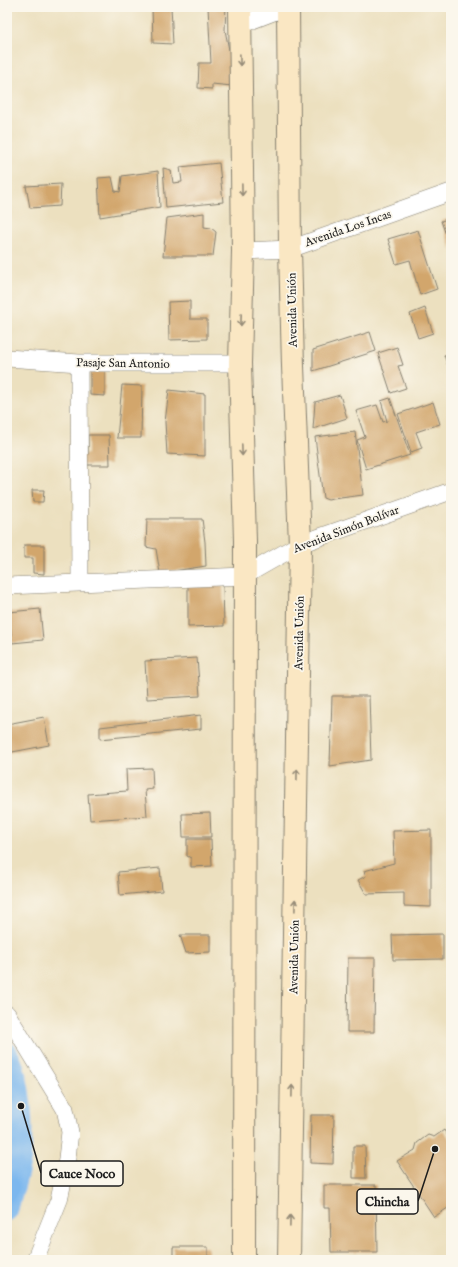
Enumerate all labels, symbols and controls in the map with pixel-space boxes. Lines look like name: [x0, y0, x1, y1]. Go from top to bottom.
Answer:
one-way arrow: [237, 53, 244, 66]
one-way arrow: [238, 183, 246, 196]
street label: Avenida Los Incas: [302, 207, 393, 251]
street label: Avenida Unión: [284, 272, 301, 348]
one-way arrow: [237, 313, 245, 326]
street label: Pasaje San Antonio: [76, 355, 171, 372]
one-way arrow: [238, 443, 246, 456]
street label: Avenida Simón Bolívar: [290, 502, 402, 557]
street label: Avenida Unión: [291, 595, 308, 671]
one-way arrow: [293, 769, 300, 782]
one-way arrow: [291, 899, 298, 912]
street label: Avenida Unión: [286, 919, 303, 995]
one-way arrow: [288, 1085, 296, 1098]
callout: Cauce Noco: [41, 1161, 123, 1186]
text: Cauce Noco: [49, 1166, 115, 1183]
callout: Chincha: [357, 1189, 418, 1214]
text: Chincha: [365, 1194, 410, 1211]
one-way arrow: [286, 1215, 294, 1228]

